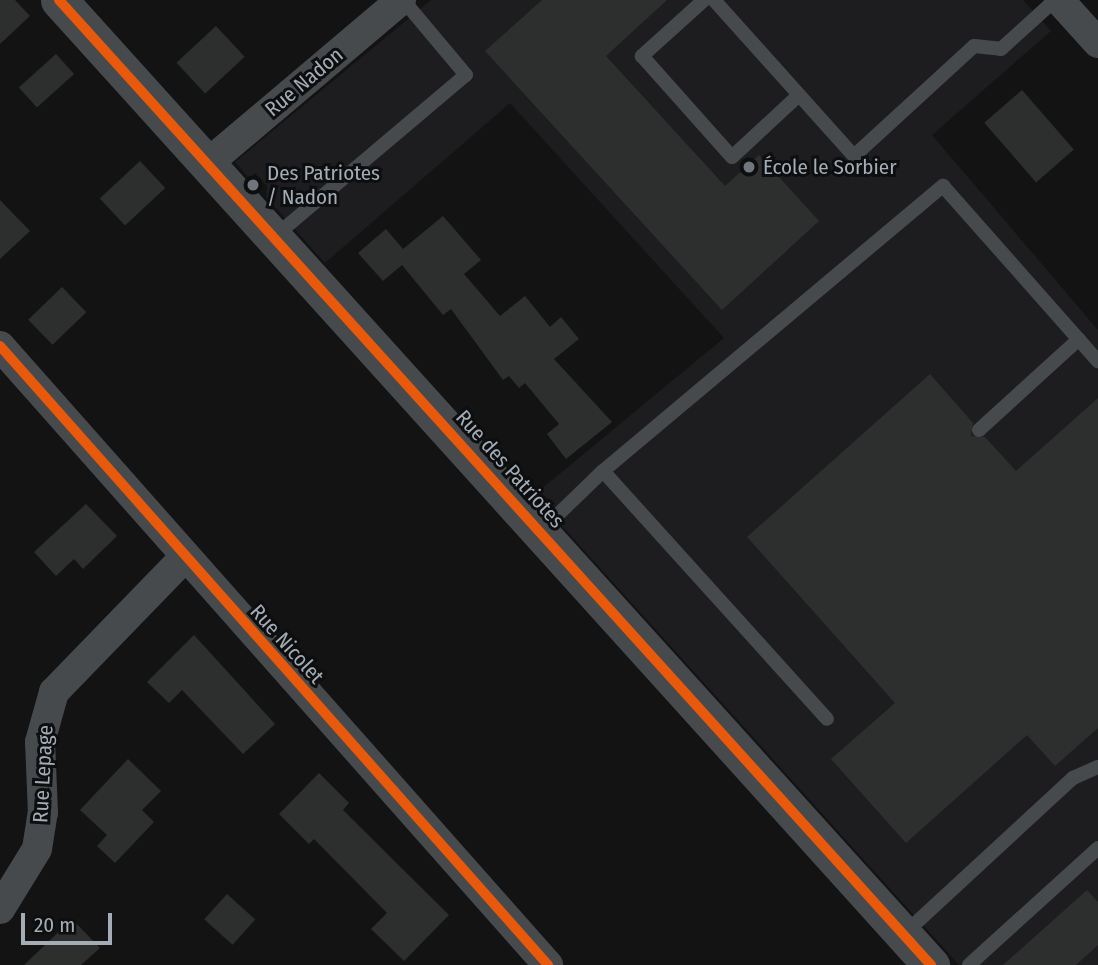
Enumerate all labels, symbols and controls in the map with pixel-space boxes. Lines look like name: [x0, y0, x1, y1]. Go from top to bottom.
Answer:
street label: Rue Nadon: [260, 42, 348, 122]
place label: École le Sorbier: [763, 154, 897, 180]
marker: École le Sorbier: [741, 159, 757, 175]
place label: Des Patriotes / Nadon: [267, 160, 380, 210]
marker: Des Patriotes / Nadon: [245, 177, 261, 193]
street label: Rue des Patriotes: [450, 405, 570, 533]
street label: Rue Nicolet: [245, 599, 329, 689]
street label: Rue Lepage: [28, 724, 58, 824]
scale bar: [24, 898, 116, 942]
text: 20 m: [34, 912, 75, 938]

